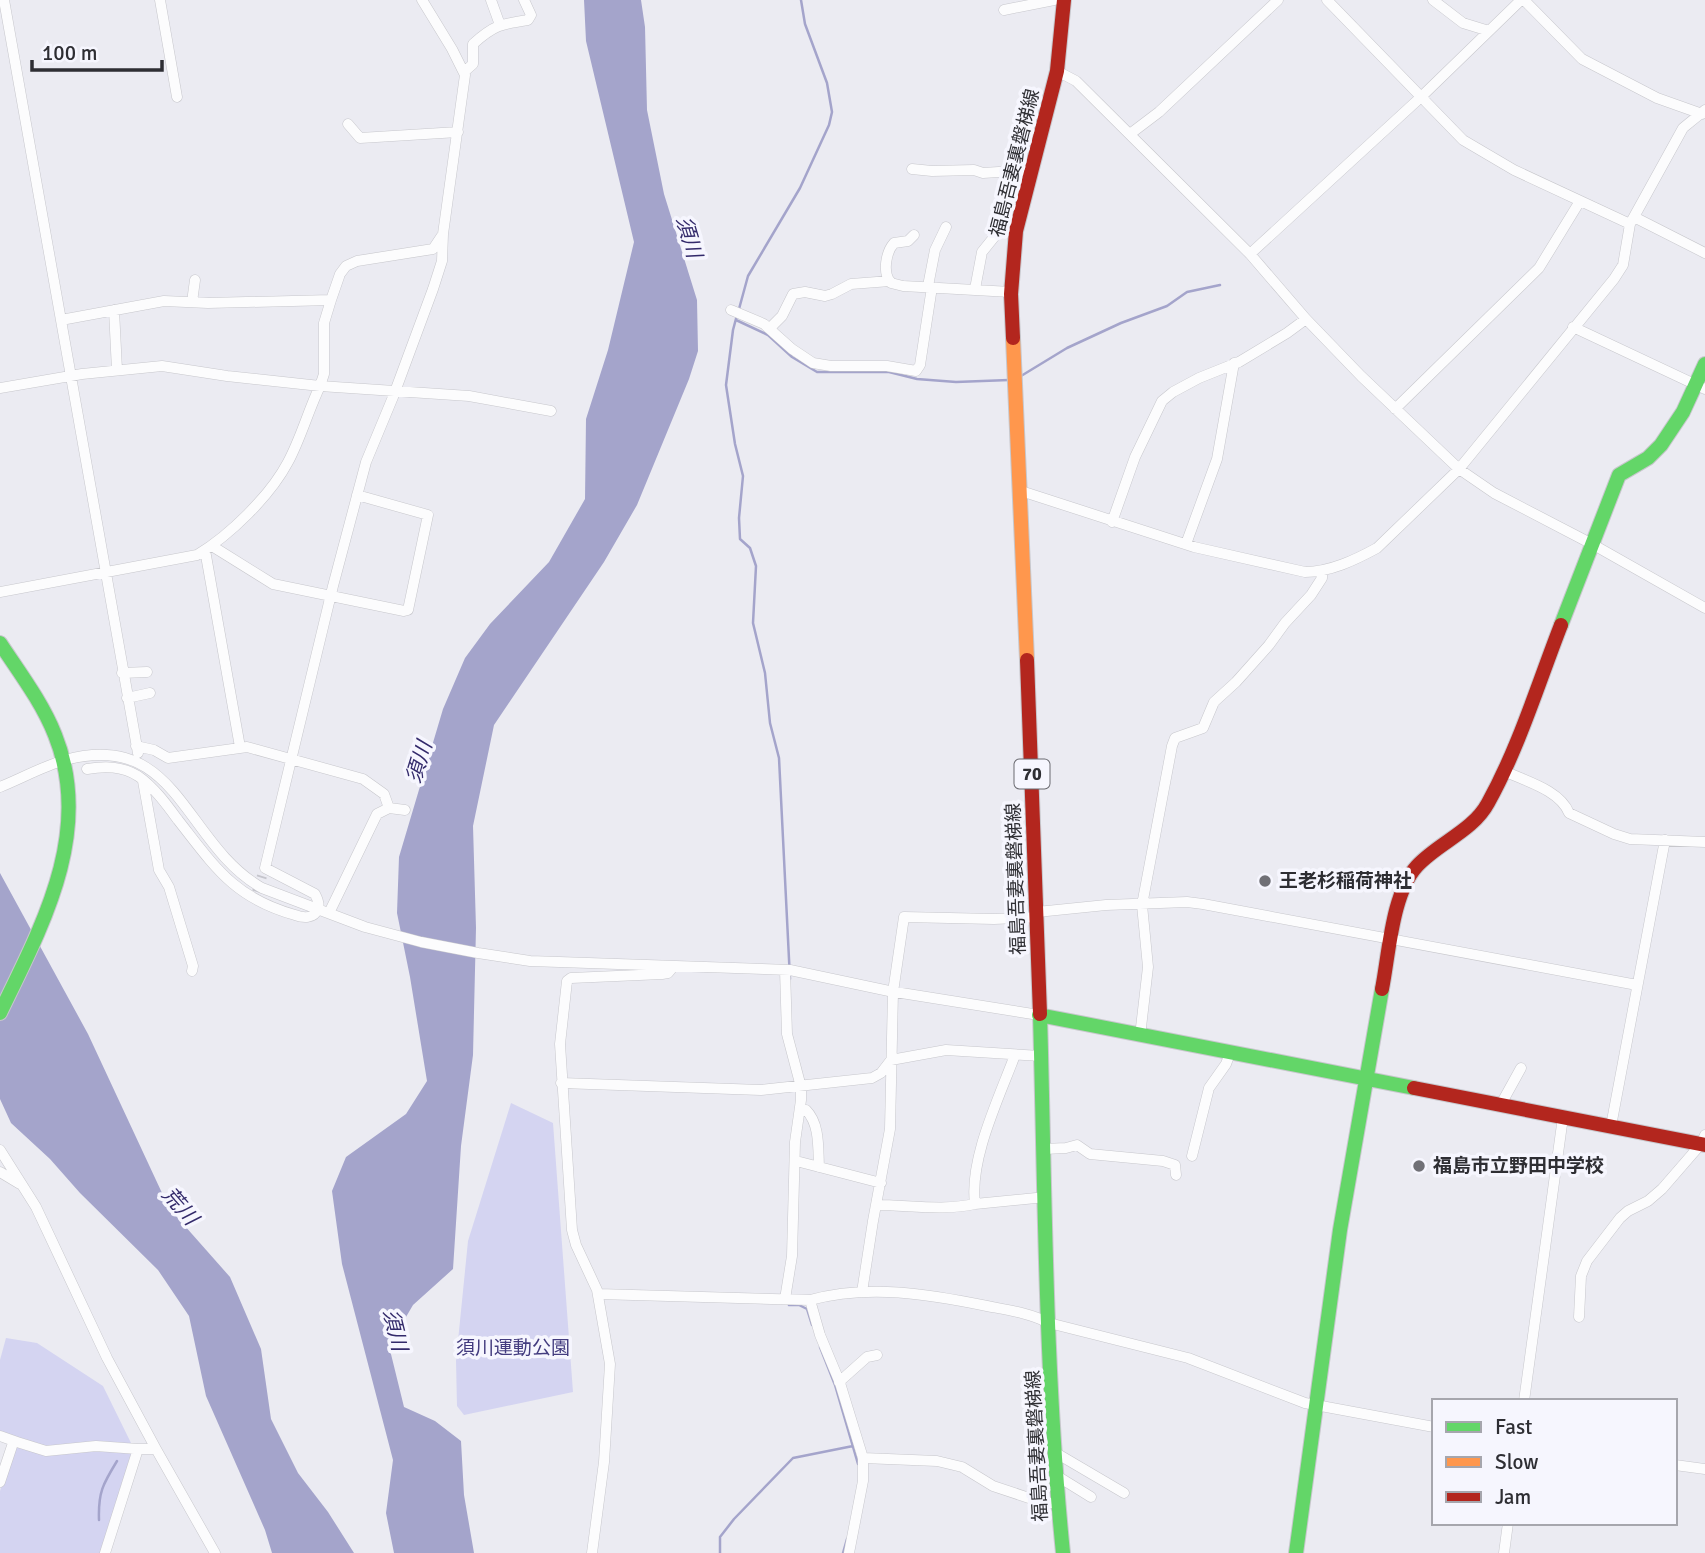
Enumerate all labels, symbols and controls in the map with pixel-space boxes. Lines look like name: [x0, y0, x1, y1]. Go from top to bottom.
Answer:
scale bar: [32, 28, 161, 72]
text: 100 m: [42, 40, 97, 66]
street label: 福島吾妻裏磐梯線: [985, 86, 1045, 240]
water label: 須川: [670, 213, 708, 263]
water label: 須川: [400, 736, 438, 786]
road number: 70: [1014, 760, 1050, 788]
street label: 福島吾妻裏磐梯線: [1001, 803, 1031, 955]
place label: 王老杉稲荷神社: [1279, 869, 1412, 893]
marker: 王老杉稲荷神社: [1257, 873, 1273, 889]
place label: 福島市立野田中学校: [1433, 1154, 1604, 1178]
marker: 福島市立野田中学校: [1411, 1158, 1427, 1174]
water label: 荒川: [156, 1182, 205, 1232]
water label: 須川: [377, 1306, 413, 1355]
park label: 須川運動公園: [456, 1336, 570, 1360]
street label: 福島吾妻裏磐梯線: [1021, 1369, 1053, 1523]
legend: [1432, 1399, 1677, 1525]
text: Fast: [1495, 1414, 1532, 1440]
text: Slow: [1495, 1449, 1539, 1475]
text: Jam: [1495, 1484, 1531, 1510]

